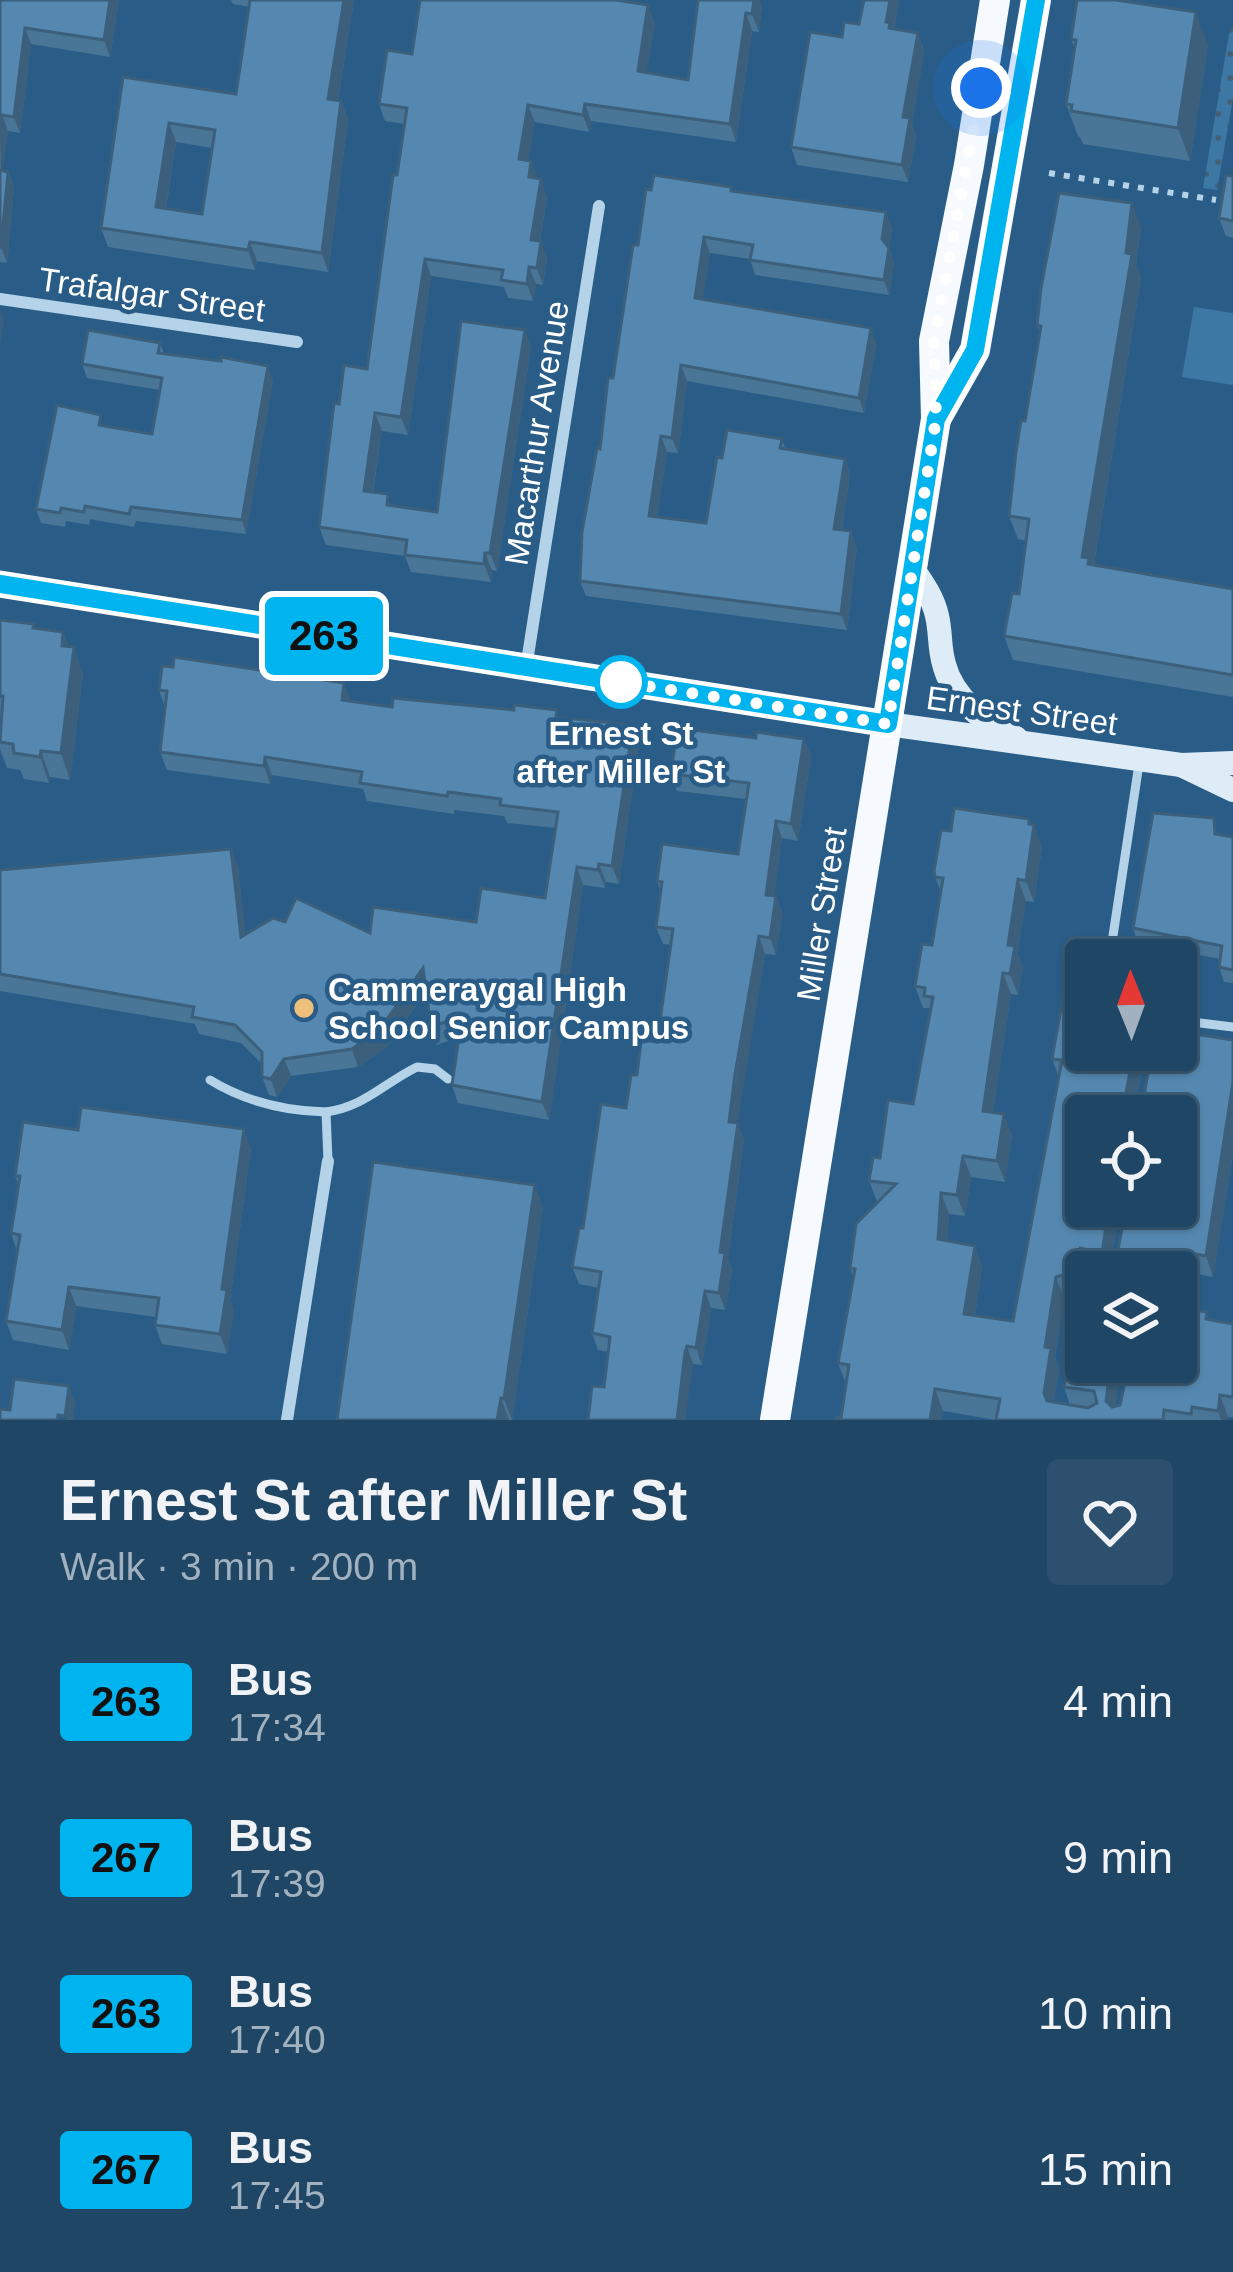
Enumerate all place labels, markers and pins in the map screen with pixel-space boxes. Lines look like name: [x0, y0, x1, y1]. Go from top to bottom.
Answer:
marker: Ernest St after Miller St: [596, 657, 646, 707]
place label: Ernest St after Miller St: [516, 715, 726, 790]
place label: Cammeraygal High School Senior Campus: [328, 971, 689, 1046]
marker: Cammeraygal High School Senior Campus: [291, 995, 317, 1021]

